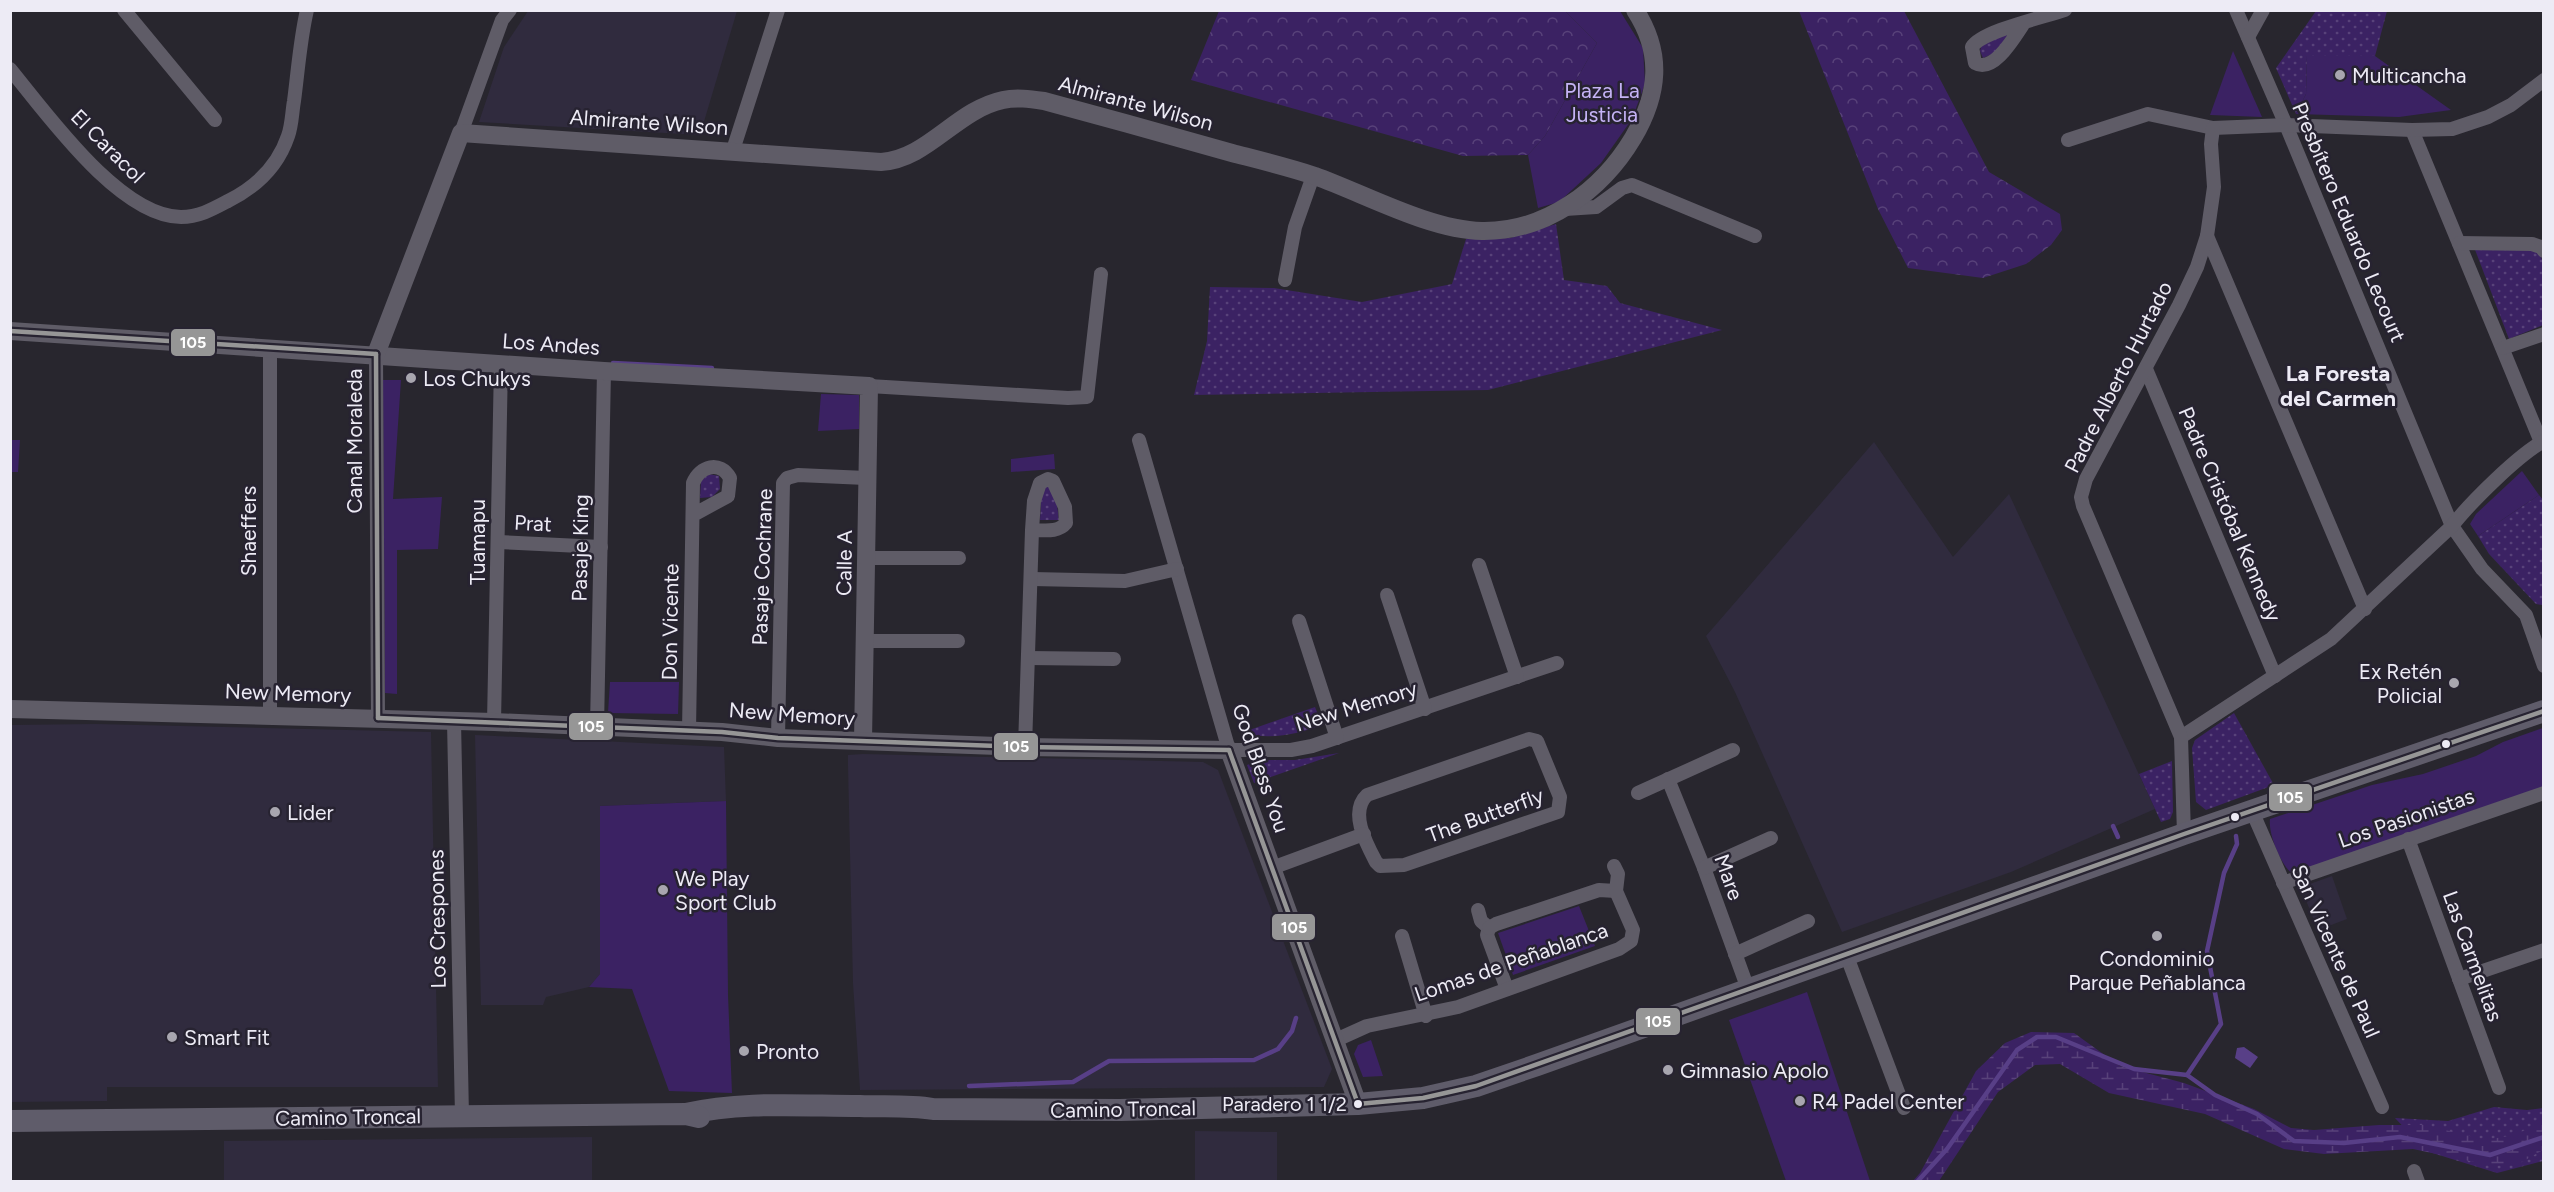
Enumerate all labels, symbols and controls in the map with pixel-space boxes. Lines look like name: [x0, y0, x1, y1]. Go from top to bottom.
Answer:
place label: Multicancha: [2352, 63, 2467, 88]
marker: Multicancha: [2333, 68, 2347, 82]
street label: Almirante Wilson: [1056, 70, 1216, 136]
park label: Plaza La Justicia: [1564, 78, 1640, 127]
street label: Presbítero Eduardo Lecourt: [2287, 98, 2411, 346]
street label: El Caracol: [66, 104, 150, 188]
street label: Almirante Wilson: [569, 104, 729, 140]
street label: Padre Alberto Hurtado: [2059, 277, 2177, 477]
line badge: 105: [170, 328, 216, 357]
street label: Los Andes: [501, 328, 601, 360]
text: 105: [180, 333, 206, 352]
district label: La Foresta del Carmen: [2280, 360, 2396, 412]
place label: Los Chukys: [423, 366, 531, 391]
street label: Canal Moraleda: [342, 369, 367, 513]
marker: Los Chukys: [404, 371, 418, 385]
street label: Padre Cristóbal Kennedy: [2173, 403, 2287, 625]
street label: Shaeffers: [236, 486, 261, 576]
street label: Pasaje Cochrane: [747, 488, 777, 646]
street label: Pasaje King: [567, 494, 593, 602]
street label: Tuamapu: [465, 499, 490, 585]
street label: Prat: [513, 510, 553, 536]
street label: Calle A: [831, 530, 857, 596]
street label: Don Vicente: [656, 563, 684, 681]
place label: Ex Retén Policial: [2359, 659, 2442, 708]
street label: New Memory: [1292, 676, 1420, 736]
marker: Ex Retén Policial: [2447, 676, 2461, 690]
street label: New Memory: [224, 678, 352, 708]
street label: New Memory: [728, 697, 856, 731]
street label: God Bless You: [1227, 700, 1295, 836]
line badge: 105: [568, 712, 614, 741]
text: 105: [578, 717, 604, 736]
line badge: 105: [993, 732, 1039, 761]
text: 105: [1003, 737, 1029, 756]
unlabelled marker: [2440, 738, 2452, 750]
street label: The Butterfly: [1423, 782, 1547, 848]
line badge: 105: [2268, 783, 2313, 812]
street label: Los Pasionistas: [2335, 783, 2477, 853]
text: 105: [2277, 788, 2303, 807]
place label: Lider: [287, 800, 334, 825]
marker: Lider: [268, 805, 282, 819]
unlabelled marker: [2229, 811, 2241, 823]
street label: Los Crespones: [423, 849, 451, 989]
street label: Mare: [1709, 851, 1749, 903]
street label: San Vicente de Paul: [2287, 861, 2385, 1041]
place label: We Play Sport Club: [675, 866, 777, 915]
marker: We Play Sport Club: [656, 883, 670, 897]
street label: Las Carmelitas: [2438, 887, 2508, 1025]
line badge: 105: [1271, 913, 1316, 941]
street label: Lomas de Peñablanca: [1411, 917, 1611, 1007]
text: 105: [1281, 918, 1307, 937]
marker: Condominio Parque Peñablanca: [2150, 929, 2164, 943]
place label: Condominio Parque Peñablanca: [2068, 946, 2246, 995]
line badge: 105: [1635, 1007, 1681, 1036]
text: 105: [1645, 1012, 1671, 1031]
place label: Smart Fit: [184, 1025, 270, 1050]
marker: Smart Fit: [165, 1030, 179, 1044]
place label: Pronto: [756, 1039, 819, 1064]
marker: Pronto: [737, 1044, 751, 1058]
place label: Gimnasio Apolo: [1680, 1058, 1829, 1083]
marker: Gimnasio Apolo: [1661, 1063, 1675, 1077]
place label: R4 Padel Center: [1812, 1089, 1964, 1114]
place label: Paradero 1 1/2: [1222, 1092, 1347, 1116]
marker: R4 Padel Center: [1793, 1094, 1807, 1108]
street label: Camino Troncal: [1050, 1095, 1196, 1123]
marker: Paradero 1 1/2: [1352, 1098, 1364, 1110]
street label: Camino Troncal: [275, 1103, 421, 1131]

